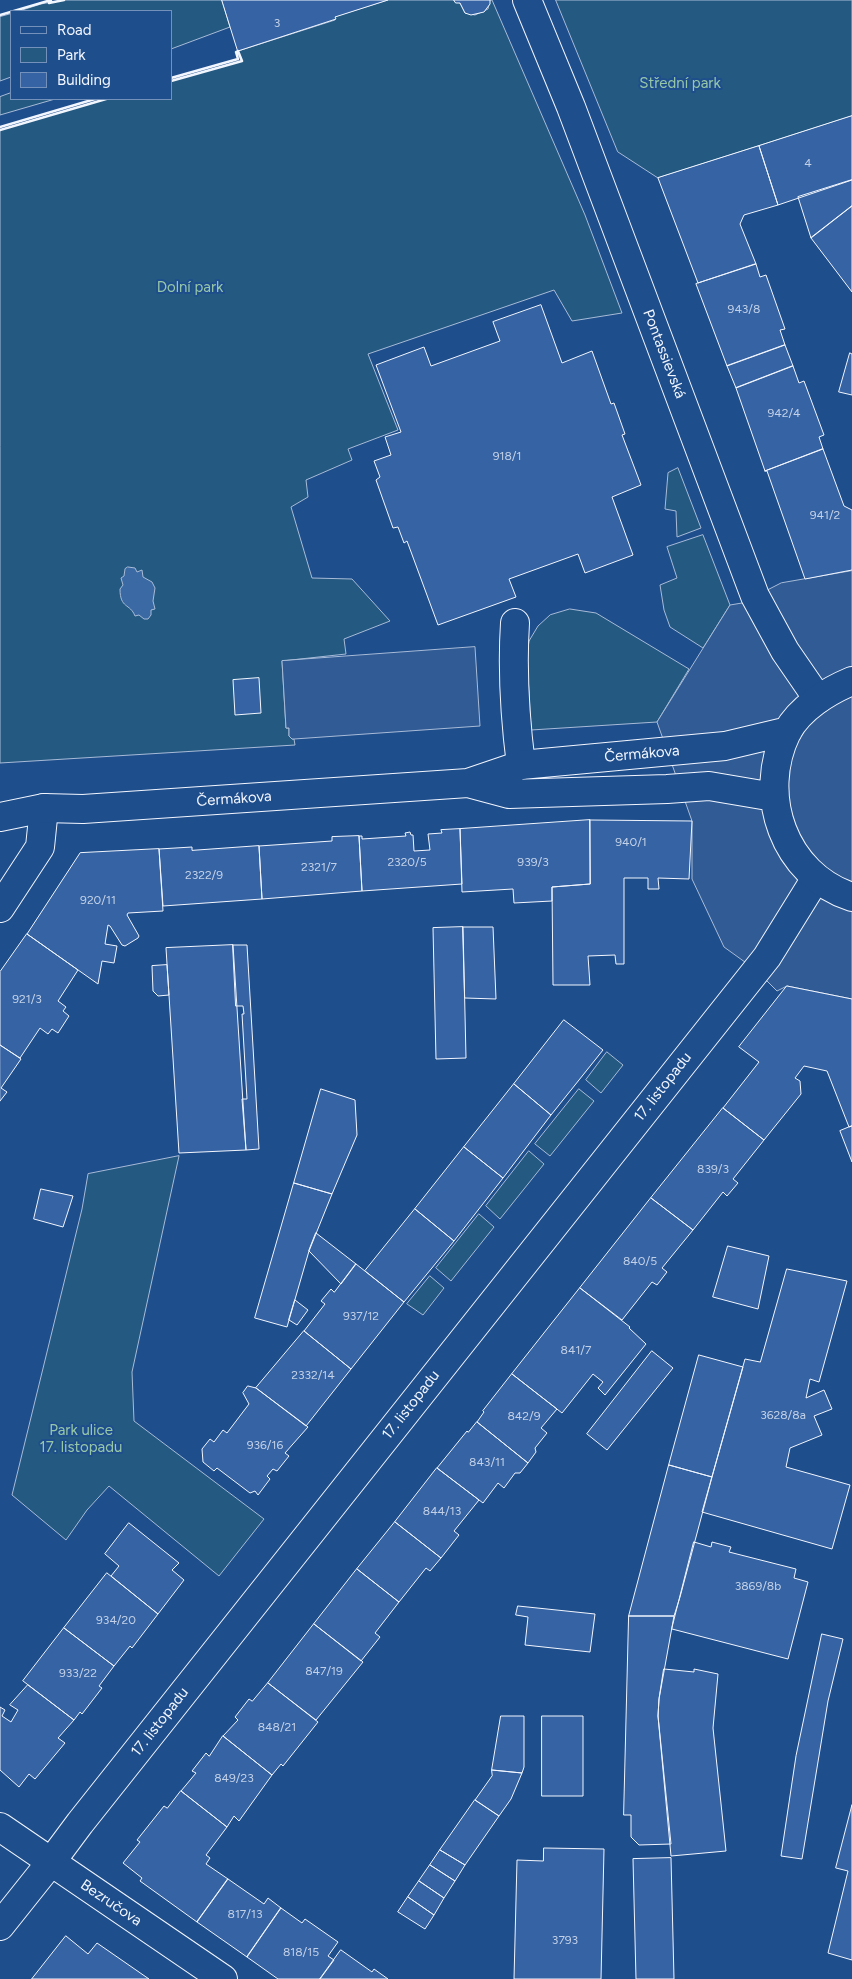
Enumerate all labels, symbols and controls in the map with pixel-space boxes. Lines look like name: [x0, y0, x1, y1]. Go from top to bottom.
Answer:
legend: [10, 10, 172, 100]
house number: 3: [274, 16, 280, 30]
text: Road: [57, 21, 92, 39]
text: Park: [57, 46, 86, 64]
text: Building: [57, 71, 111, 89]
park label: Střední park: [639, 75, 721, 93]
house number: 4: [804, 156, 812, 170]
park label: Dolní park: [157, 279, 223, 297]
house number: 943/8: [728, 302, 760, 316]
street label: Pontassievská: [639, 307, 689, 401]
house number: 942/4: [767, 406, 801, 420]
house number: 918/1: [493, 449, 521, 463]
house number: 941/2: [810, 508, 840, 522]
street label: Čermákova: [604, 742, 680, 766]
street label: Čermákova: [196, 787, 272, 811]
house number: 940/1: [615, 835, 647, 849]
house number: 2320/5: [387, 855, 427, 869]
house number: 939/3: [517, 855, 549, 869]
house number: 2321/7: [301, 860, 337, 874]
house number: 2322/9: [185, 868, 223, 882]
house number: 920/11: [80, 893, 116, 907]
house number: 921/3: [12, 992, 42, 1006]
street label: 17. listopadu: [630, 1049, 696, 1125]
house number: 839/3: [697, 1162, 729, 1176]
house number: 840/5: [623, 1254, 657, 1268]
house number: 937/12: [343, 1309, 379, 1323]
house number: 841/7: [561, 1343, 591, 1357]
street label: 17. listopadu: [378, 1367, 444, 1443]
house number: 2332/14: [291, 1368, 335, 1382]
house number: 3628/8a: [760, 1408, 806, 1422]
house number: 842/9: [508, 1409, 540, 1423]
park label: Park ulice 17. listopadu: [40, 1422, 122, 1457]
house number: 936/16: [247, 1438, 283, 1452]
house number: 843/11: [469, 1455, 505, 1469]
house number: 844/13: [423, 1504, 461, 1518]
house number: 3869/8b: [735, 1579, 781, 1593]
house number: 934/20: [96, 1613, 136, 1627]
house number: 847/19: [305, 1664, 343, 1678]
house number: 933/22: [59, 1666, 97, 1680]
street label: 17. listopadu: [127, 1684, 193, 1760]
house number: 848/21: [258, 1720, 296, 1734]
house number: 849/23: [214, 1771, 254, 1785]
street label: Bezručova: [77, 1876, 145, 1930]
house number: 817/13: [228, 1907, 262, 1921]
house number: 3793: [552, 1933, 578, 1947]
house number: 818/15: [283, 1945, 319, 1959]

